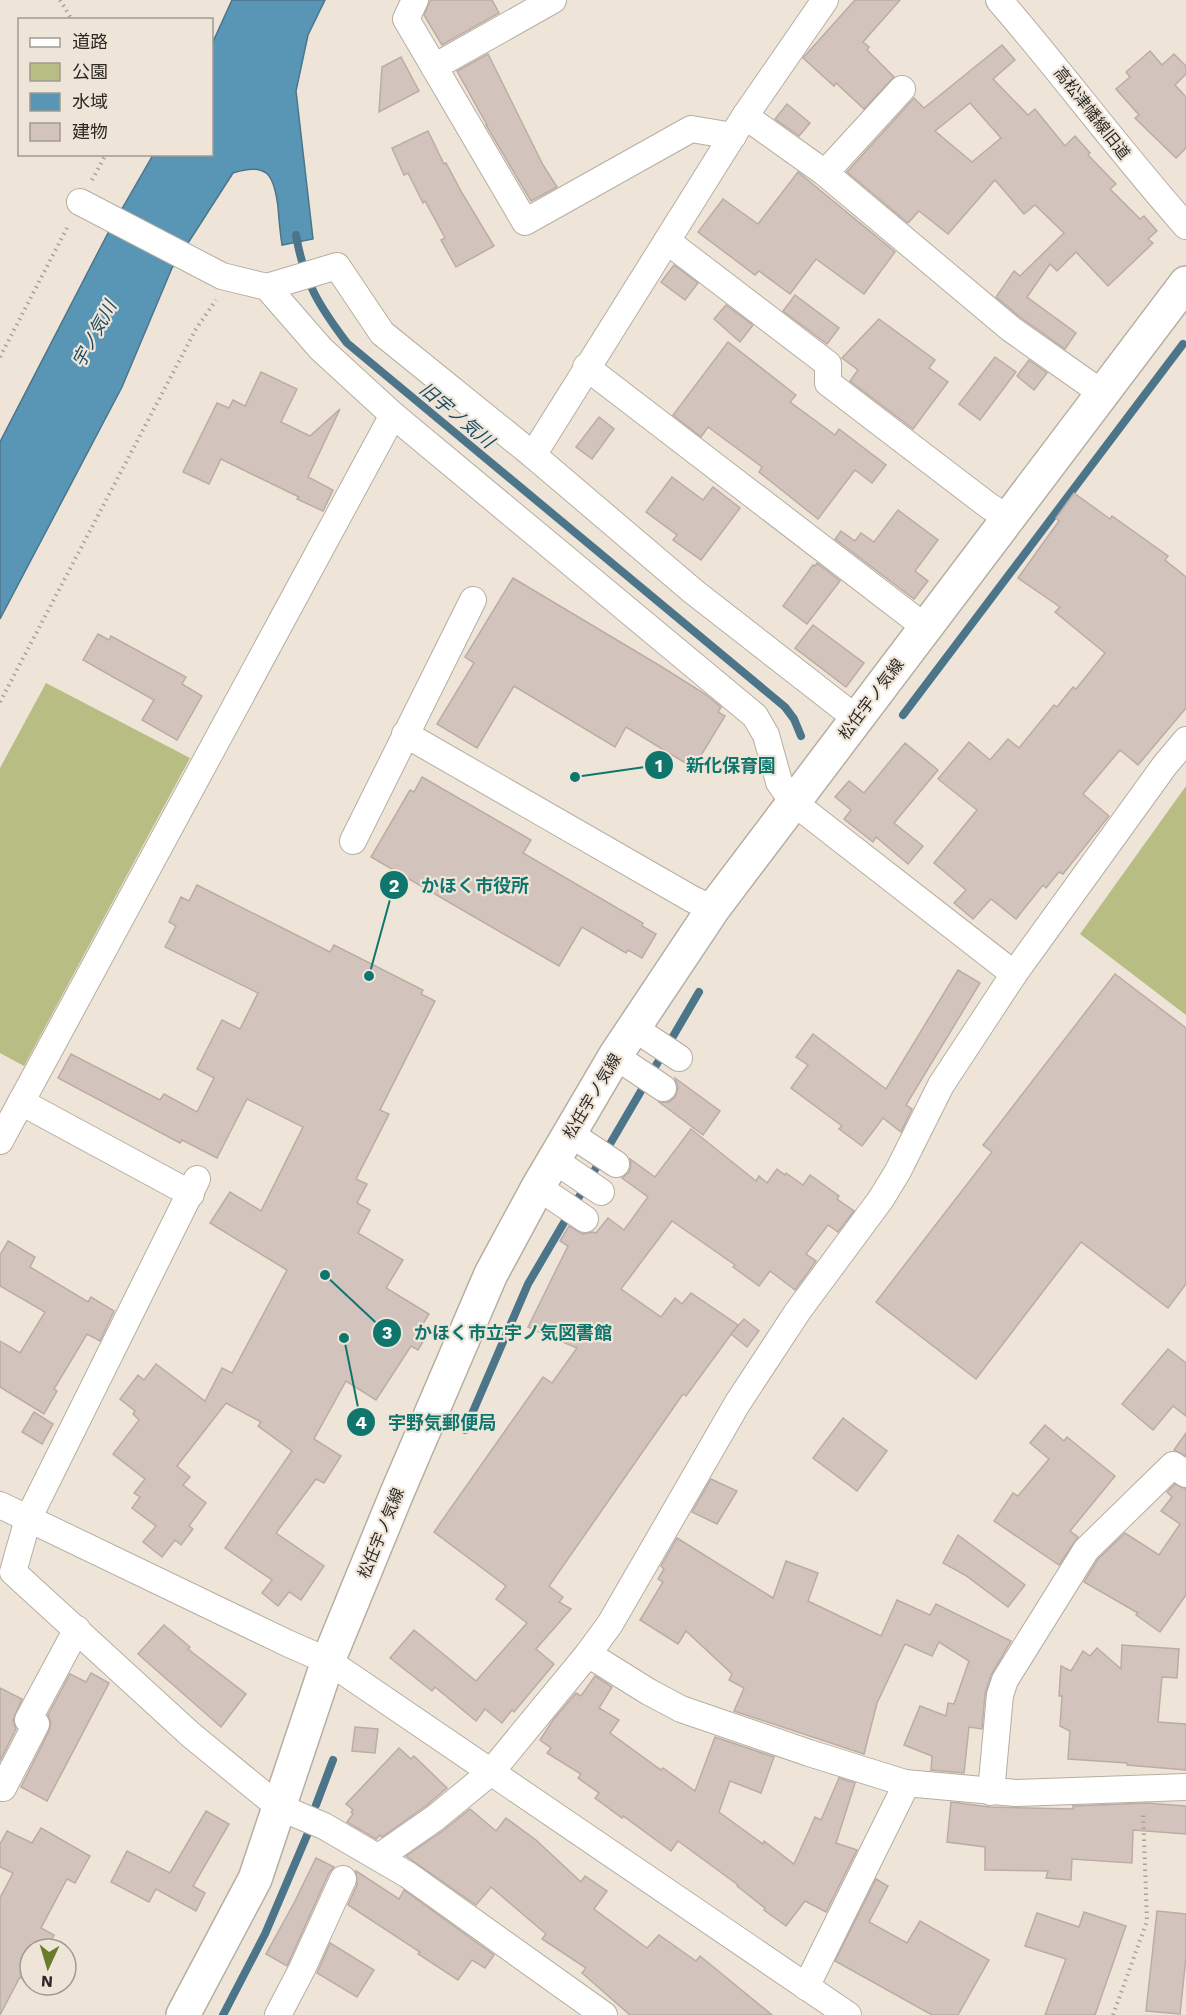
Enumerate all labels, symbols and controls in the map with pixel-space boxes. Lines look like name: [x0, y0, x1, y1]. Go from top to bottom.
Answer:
legend: [18, 18, 213, 156]
text: 道路: [72, 31, 108, 52]
text: 公園: [72, 61, 108, 82]
street label: 高松津幡線旧道: [1050, 63, 1134, 163]
text: 水域: [72, 91, 108, 112]
text: 建物: [72, 121, 108, 142]
water label: 宇ノ気川: [68, 296, 121, 371]
water label: 旧宇ノ気川: [416, 378, 500, 453]
street label: 松任宇ノ気線: [835, 655, 907, 743]
callout: 新化保育園: [644, 747, 788, 783]
text: 1: [655, 755, 663, 776]
text: 新化保育園: [686, 755, 776, 776]
callout: かほく市役所: [379, 867, 541, 903]
text: 2: [389, 875, 399, 896]
text: かほく市役所: [421, 875, 529, 896]
street label: 松任宇ノ気線: [559, 1050, 625, 1142]
callout: かほく市立宇ノ気図書館: [372, 1315, 624, 1351]
text: 3: [382, 1322, 392, 1343]
text: かほく市立宇ノ気図書館: [414, 1322, 612, 1343]
callout: 宇野気郵便局: [346, 1404, 508, 1440]
text: 4: [355, 1412, 367, 1433]
text: 宇野気郵便局: [388, 1412, 496, 1433]
street label: 松任宇ノ気線: [354, 1485, 408, 1581]
north arrow: [18, 1937, 78, 1997]
text: N: [40, 1972, 54, 1991]

